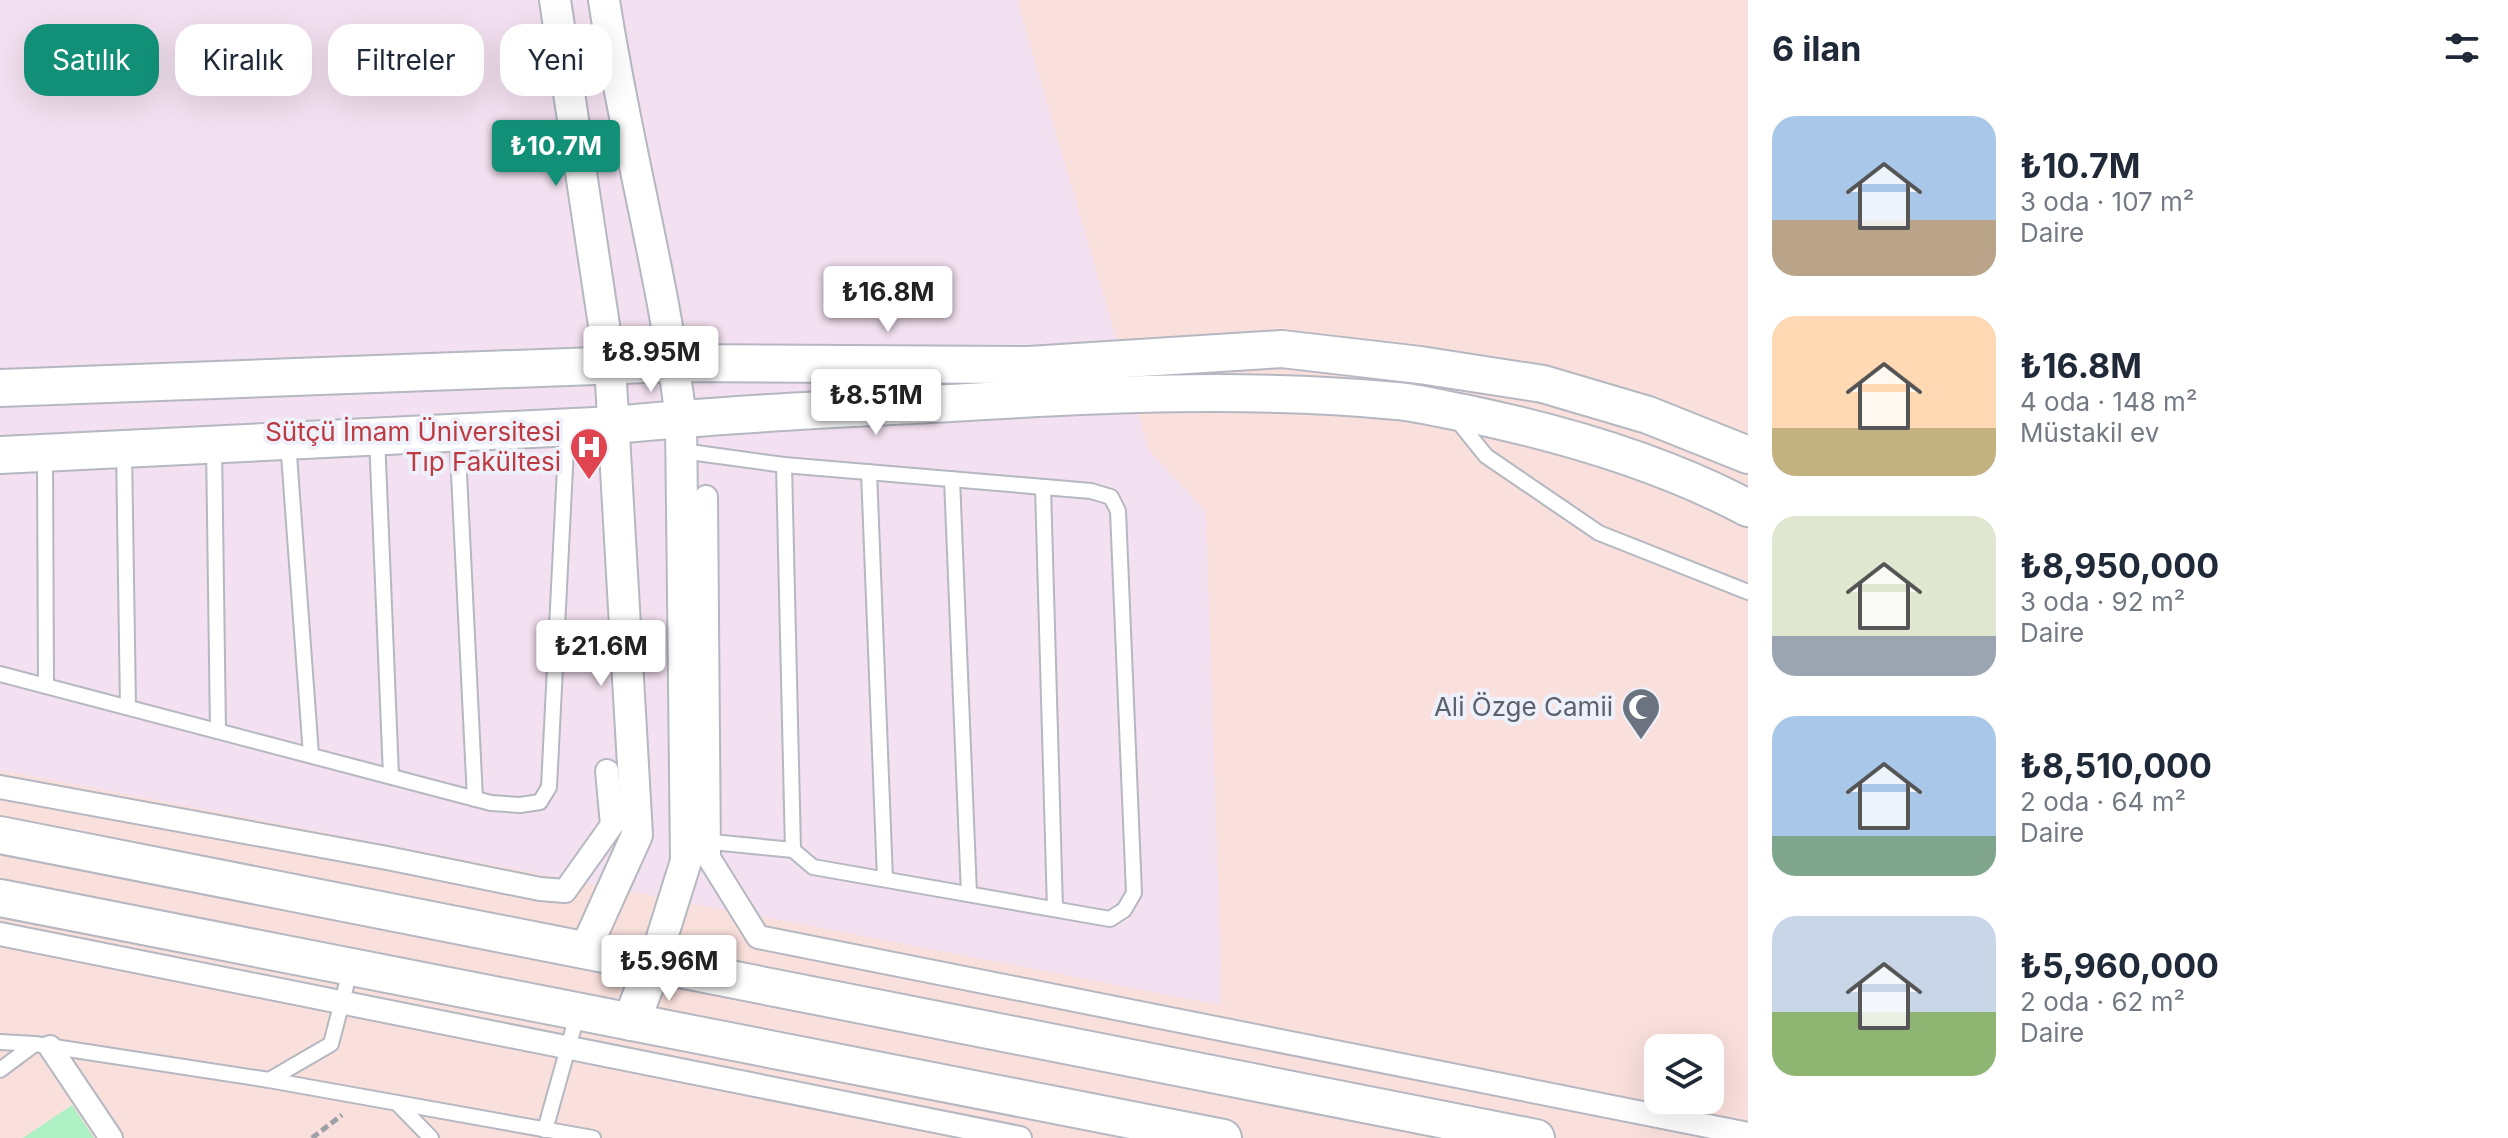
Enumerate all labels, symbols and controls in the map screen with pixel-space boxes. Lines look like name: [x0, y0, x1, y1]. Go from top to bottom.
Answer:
chip: Satılık: [24, 24, 159, 96]
chip: Kiralık: [175, 24, 312, 96]
chip: Filtreler: [328, 24, 484, 96]
chip: Yeni: [500, 24, 612, 96]
icon: filters: [2440, 26, 2484, 70]
text: 6 ilan: [1772, 28, 1861, 69]
pin: ₺10.7M: [491, 120, 621, 188]
text: ₺10.7M: [510, 130, 602, 161]
text: ₺10.7M: [2020, 145, 2140, 186]
icon: home: [1836, 148, 1932, 244]
text: 3 oda · 107 m²: [2020, 186, 2194, 217]
text: Daire: [2020, 217, 2084, 248]
pin: ₺16.8M: [823, 266, 953, 334]
text: ₺16.8M: [841, 276, 935, 307]
pin: ₺8.95M: [586, 326, 716, 394]
text: ₺8.95M: [601, 336, 701, 367]
text: ₺16.8M: [2020, 345, 2142, 386]
icon: home: [1836, 348, 1932, 444]
pin: ₺8.51M: [811, 369, 941, 437]
text: ₺8.51M: [829, 379, 923, 410]
text: 4 oda · 148 m²: [2020, 386, 2197, 417]
place label: Sütçü İmam Üniversitesi Tıp Fakültesi: [265, 416, 561, 477]
text: Müstakil ev: [2020, 417, 2159, 448]
hospital icon: Sütçü İmam Üniversitesi Tıp Fakültesi: [568, 426, 610, 481]
text: ₺8,950,000: [2020, 545, 2219, 586]
icon: home: [1836, 548, 1932, 644]
text: 3 oda · 92 m²: [2020, 586, 2185, 617]
text: Daire: [2020, 617, 2084, 648]
pin: ₺21.6M: [536, 620, 666, 688]
text: ₺21.6M: [554, 630, 648, 661]
mosque icon: Ali Özge Camii: [1620, 686, 1662, 741]
place label: Ali Özge Camii: [1434, 691, 1613, 722]
text: ₺8,510,000: [2020, 745, 2212, 786]
icon: home: [1836, 748, 1932, 844]
text: 2 oda · 64 m²: [2020, 786, 2186, 817]
text: Daire: [2020, 817, 2084, 848]
pin: ₺5.96M: [604, 935, 734, 1003]
text: ₺5.96M: [619, 945, 719, 976]
text: ₺5,960,000: [2020, 945, 2219, 986]
icon: home: [1836, 948, 1932, 1044]
text: 2 oda · 62 m²: [2020, 986, 2185, 1017]
text: Daire: [2020, 1017, 2084, 1048]
map controls: [1644, 1034, 1724, 1114]
button: layers: [1644, 1034, 1724, 1114]

